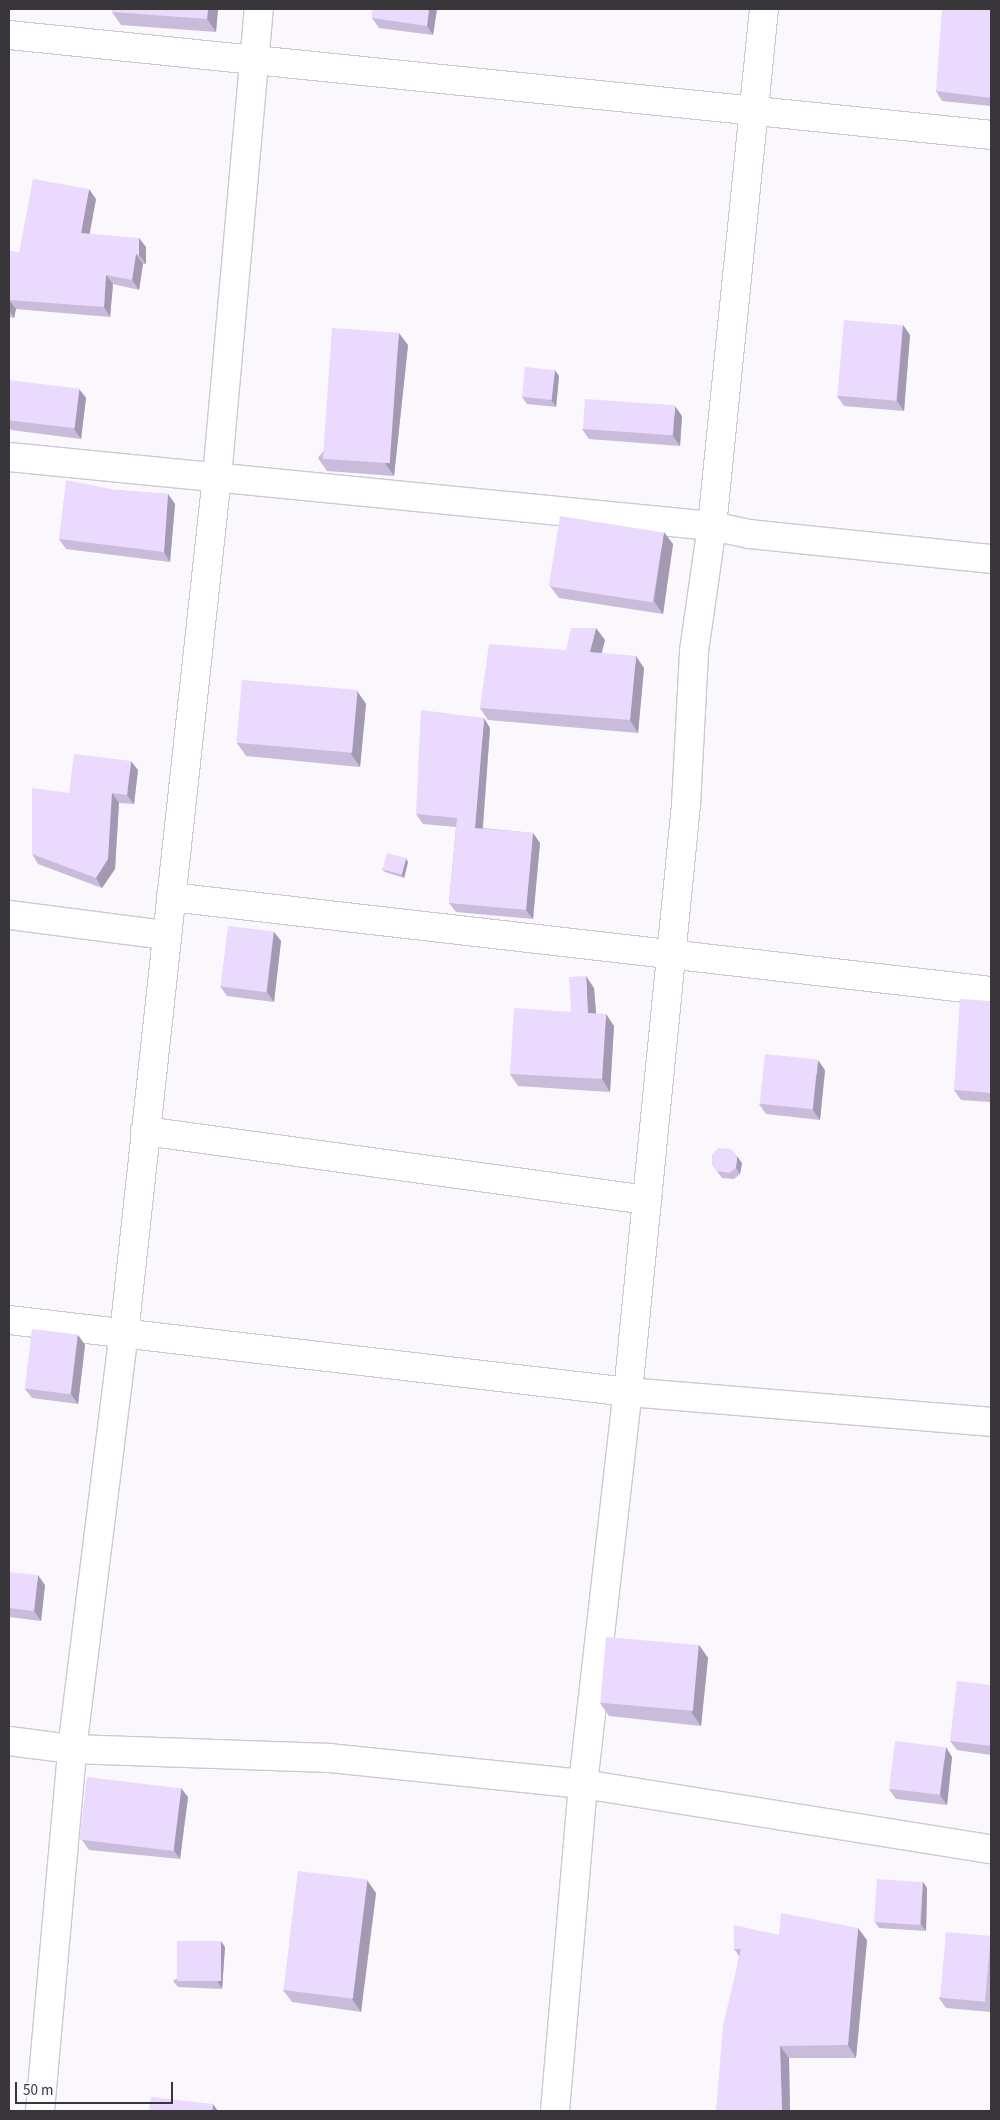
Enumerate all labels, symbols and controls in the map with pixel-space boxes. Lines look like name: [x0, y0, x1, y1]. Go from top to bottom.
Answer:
scale bar: [18, 2072, 175, 2104]
text: 50 m: [23, 2080, 53, 2101]

